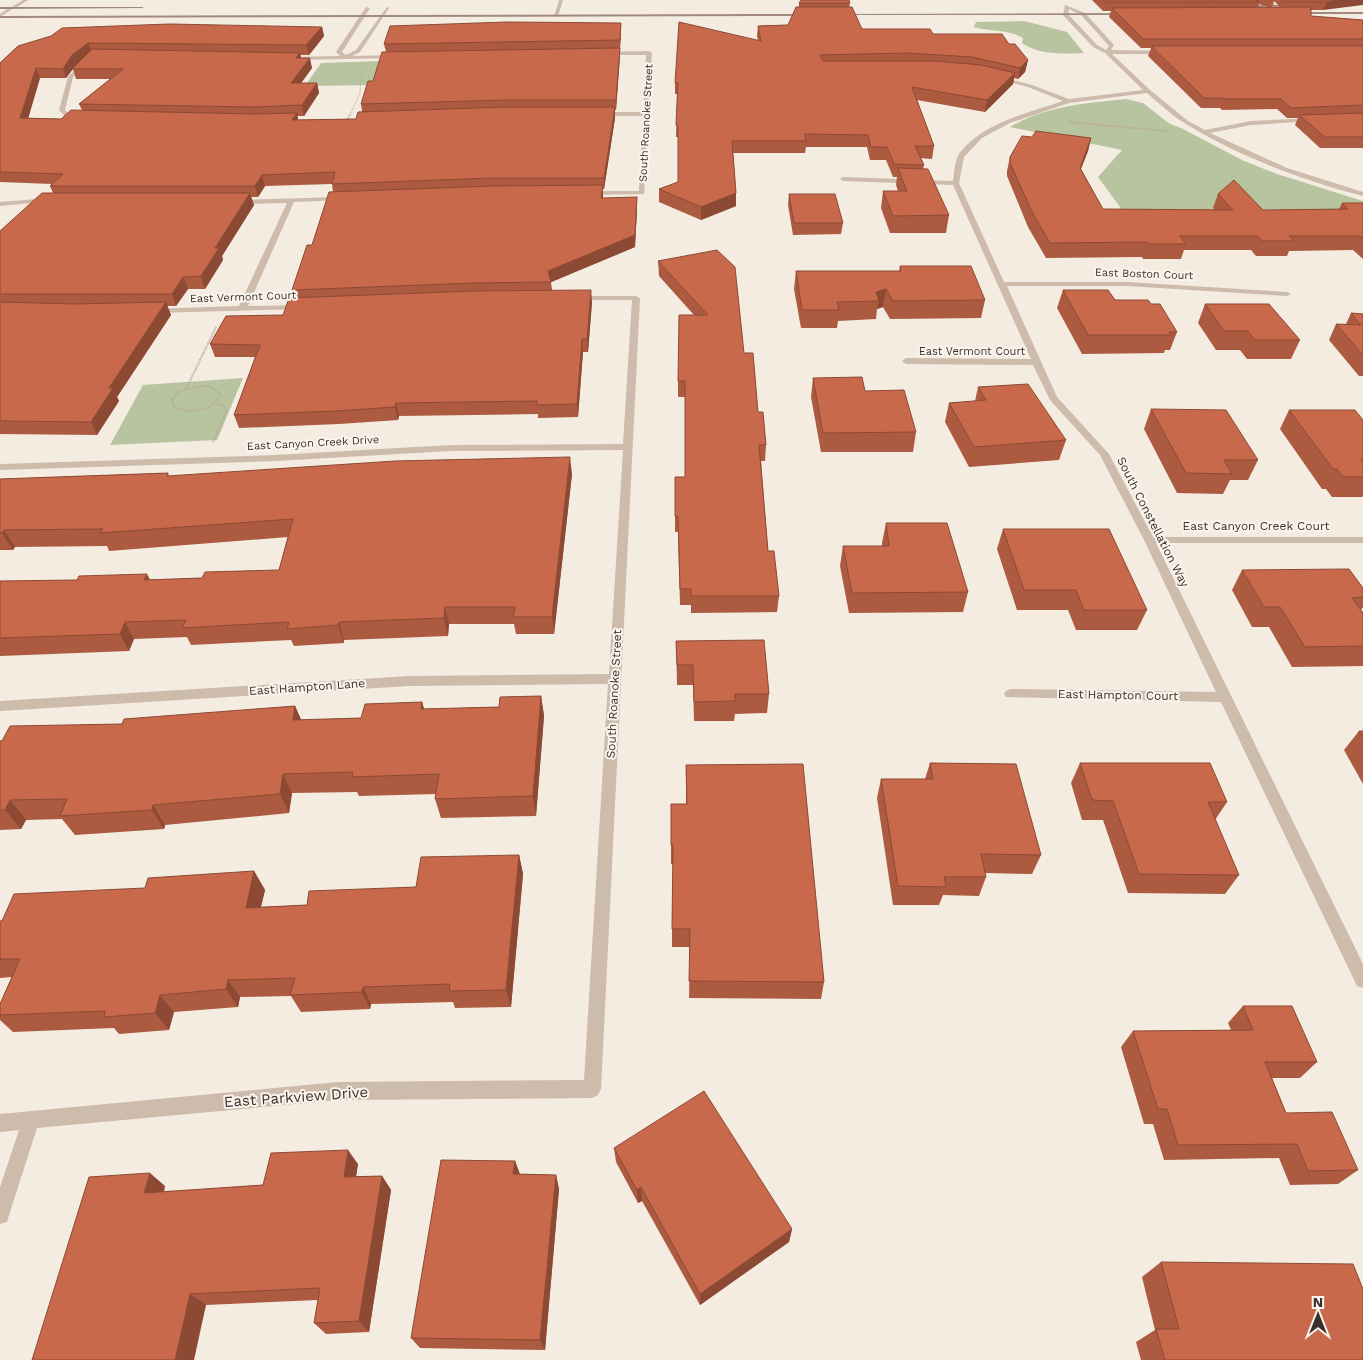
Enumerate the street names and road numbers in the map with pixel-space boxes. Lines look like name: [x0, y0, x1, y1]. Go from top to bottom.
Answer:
street label: South Roanoke Street: [636, 63, 656, 182]
street label: East Boston Court: [1095, 266, 1194, 282]
street label: East Vermont Court: [190, 289, 297, 305]
street label: East Vermont Court: [919, 345, 1026, 358]
street label: East Canyon Creek Drive: [247, 433, 379, 453]
street label: South Constellation Way: [1114, 455, 1192, 590]
street label: East Canyon Creek Court: [1183, 519, 1329, 533]
street label: South Roanoke Street: [604, 629, 624, 759]
street label: East Hampton Lane: [248, 676, 366, 698]
street label: East Hampton Court: [1058, 687, 1178, 703]
street label: East Parkview Drive: [223, 1083, 369, 1111]

